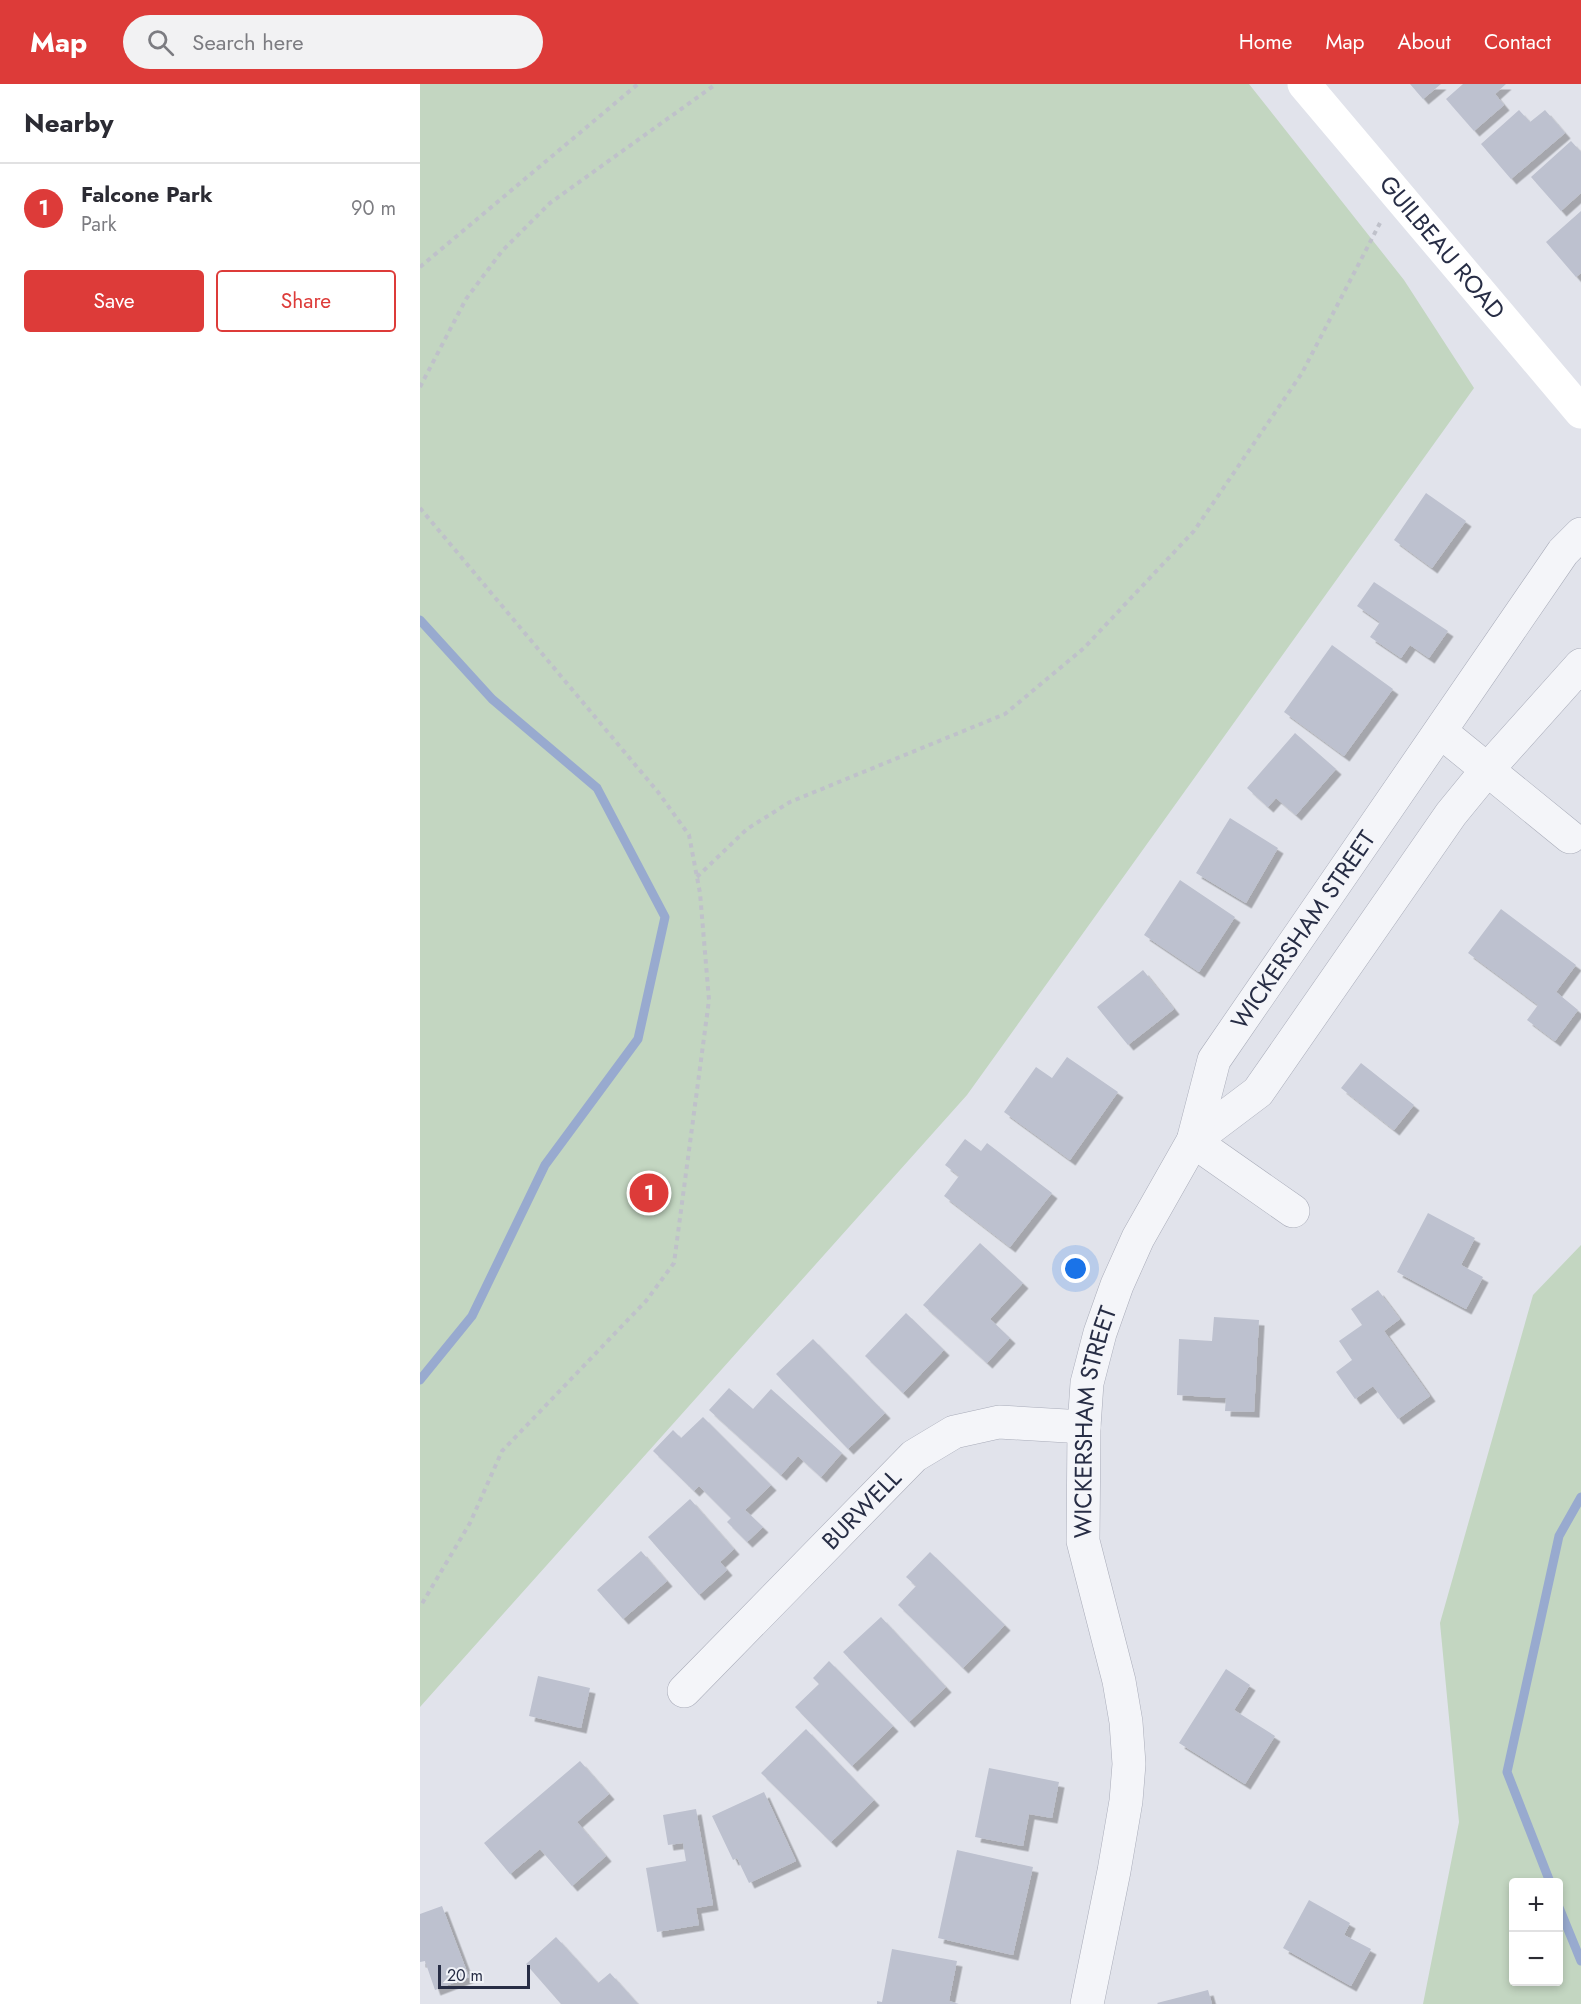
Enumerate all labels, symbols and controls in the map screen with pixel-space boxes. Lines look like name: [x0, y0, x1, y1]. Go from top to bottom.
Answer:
search box: [123, 15, 543, 69]
text: Map: [30, 22, 87, 63]
icon: search: [144, 26, 177, 59]
text: Search here: [192, 26, 304, 58]
text: Home: [1239, 27, 1292, 57]
text: Map: [1325, 27, 1365, 57]
text: About: [1398, 27, 1451, 57]
text: Contact: [1484, 27, 1551, 57]
text: Nearby: [24, 104, 113, 142]
street label: GUILBEAU ROAD: [1371, 168, 1514, 327]
text: Falcone Park: [81, 178, 213, 210]
text: 1: [38, 194, 49, 223]
text: 90 m: [351, 194, 396, 223]
text: Park: [81, 210, 117, 239]
button: Save: [24, 270, 204, 332]
button: Share: [216, 270, 396, 332]
street label: WICKERSHAM STREET: [1222, 823, 1384, 1036]
pin: 1: [630, 1170, 668, 1216]
your location: [1061, 1254, 1090, 1283]
street label: WICKERSHAM STREET: [1065, 1301, 1125, 1539]
street label: BURWELL: [814, 1461, 909, 1557]
map controls: [1509, 1878, 1563, 1986]
button: +: [1509, 1878, 1563, 1932]
button: −: [1509, 1932, 1563, 1986]
scale bar: [438, 1962, 530, 1990]
text: 20 m: [447, 1964, 483, 1987]

